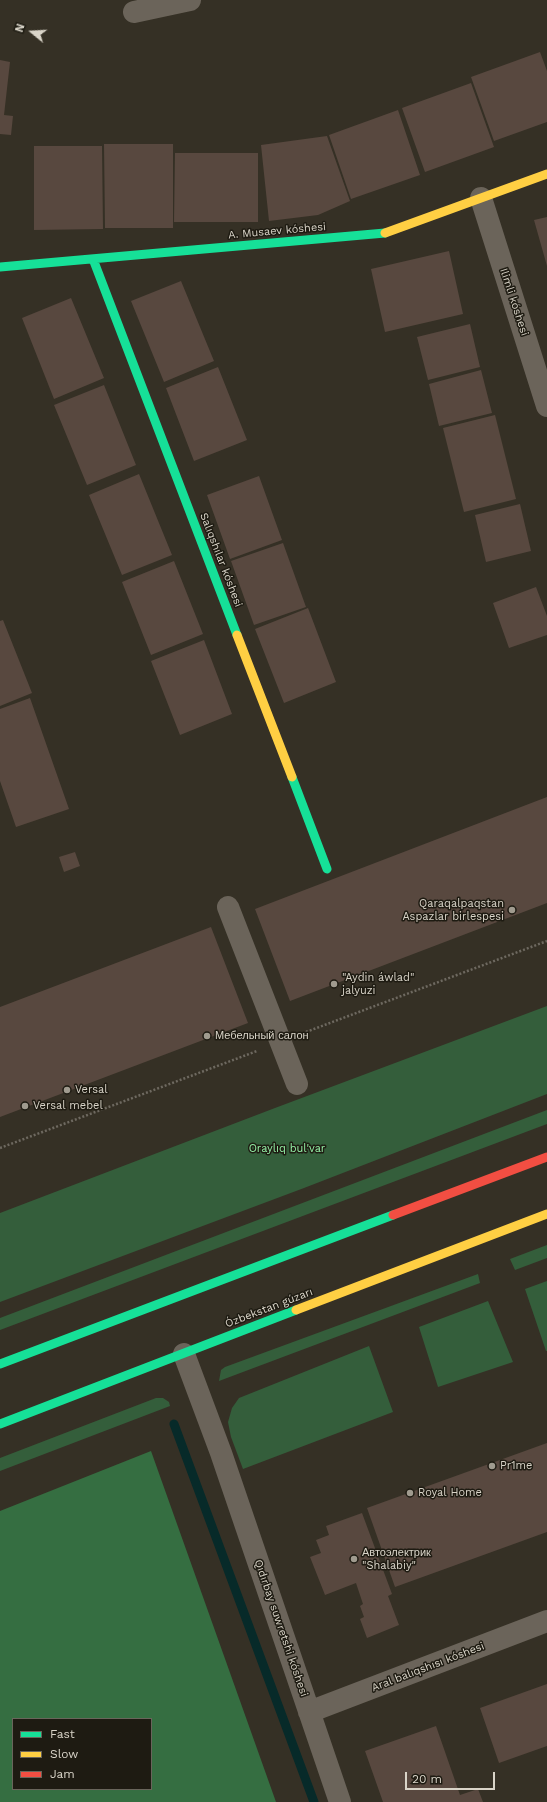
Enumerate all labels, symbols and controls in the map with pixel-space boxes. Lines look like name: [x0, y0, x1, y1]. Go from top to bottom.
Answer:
north arrow: [12, 12, 52, 52]
text: N: [13, 22, 28, 34]
street label: A. Musaev kóshesi: [228, 220, 326, 242]
street label: Ilimli kóshesi: [497, 267, 531, 337]
street label: Salıqshılar kóshesi: [197, 511, 245, 609]
place label: Qaraqalpaqstan Aspazlar birlespesi: [402, 897, 504, 923]
marker: Qaraqalpaqstan Aspazlar birlespesi: [507, 905, 517, 915]
place label: "Aydin áwlad" jalyuzi: [342, 971, 414, 997]
marker: "Aydin áwlad" jalyuzi: [329, 979, 339, 989]
place label: Мебельный салон: [215, 1029, 309, 1043]
marker: Мебельный салон: [202, 1031, 212, 1041]
place label: Versal: [75, 1083, 108, 1097]
marker: Versal: [62, 1085, 72, 1095]
place label: Versal mebel: [33, 1099, 103, 1113]
marker: Versal mebel: [20, 1101, 30, 1111]
park label: Oraylıq bul'var: [249, 1142, 325, 1156]
street label: Ózbekstan gúzarı: [223, 1285, 315, 1331]
place label: Pr1me: [500, 1459, 532, 1473]
marker: Pr1me: [487, 1461, 497, 1471]
place label: Royal Home: [418, 1486, 482, 1500]
marker: Royal Home: [405, 1488, 415, 1498]
place label: Автоэлектрик "Shalabiy": [362, 1546, 431, 1572]
marker: Автоэлектрик "Shalabiy": [349, 1554, 359, 1564]
street label: Qıdırbay suwretshi kóshesi: [251, 1558, 311, 1698]
street label: Aral balıqshısı kóshesi: [370, 1639, 486, 1695]
legend: [12, 1718, 152, 1790]
text: Fast: [50, 1727, 75, 1741]
text: Slow: [50, 1747, 78, 1761]
scale bar: [407, 1764, 497, 1790]
text: Jam: [50, 1767, 75, 1781]
text: 20 m: [412, 1772, 442, 1786]

